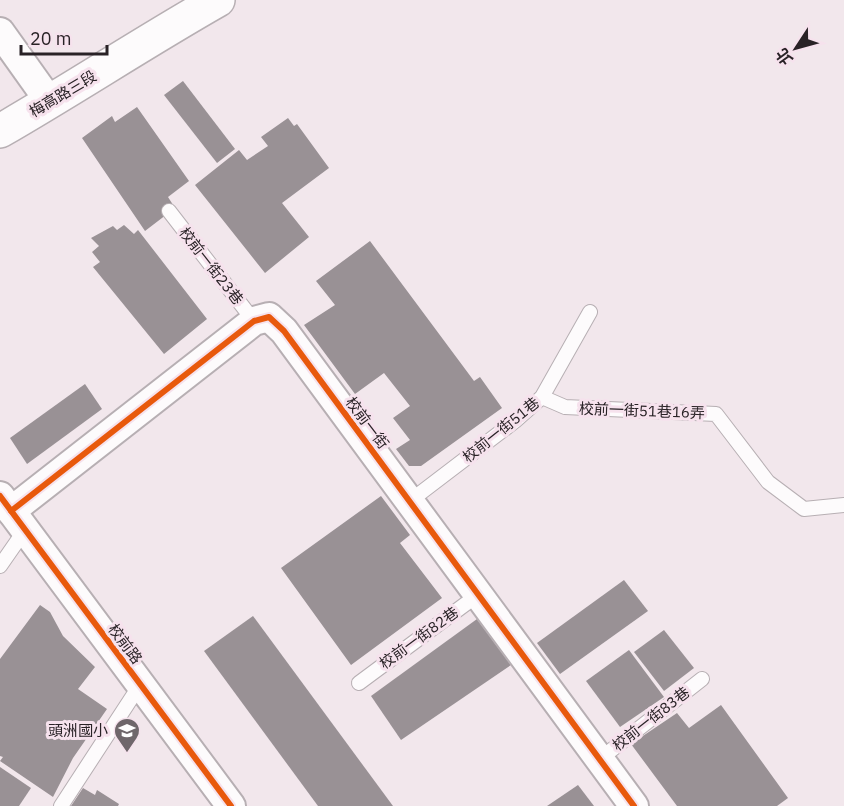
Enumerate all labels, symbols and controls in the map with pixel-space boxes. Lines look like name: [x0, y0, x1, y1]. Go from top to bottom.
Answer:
scale bar: [21, 18, 106, 56]
north arrow: [766, 18, 826, 78]
text: 20 m: [30, 27, 72, 50]
text: 北: [771, 44, 797, 69]
street label: 梅高路三段: [26, 66, 100, 121]
street label: 校前一街23巷: [175, 223, 248, 308]
street label: 校前一街: [342, 393, 393, 452]
street label: 校前一街51巷: [459, 393, 543, 466]
street label: 校前一街51巷16弄: [579, 399, 705, 422]
street label: 校前一街82巷: [375, 603, 462, 673]
street label: 校前路: [104, 620, 147, 667]
street label: 校前一街83巷: [608, 682, 693, 755]
school or university icon: 頭洲國小: [112, 716, 142, 754]
place label: 頭洲國小: [48, 721, 108, 740]

